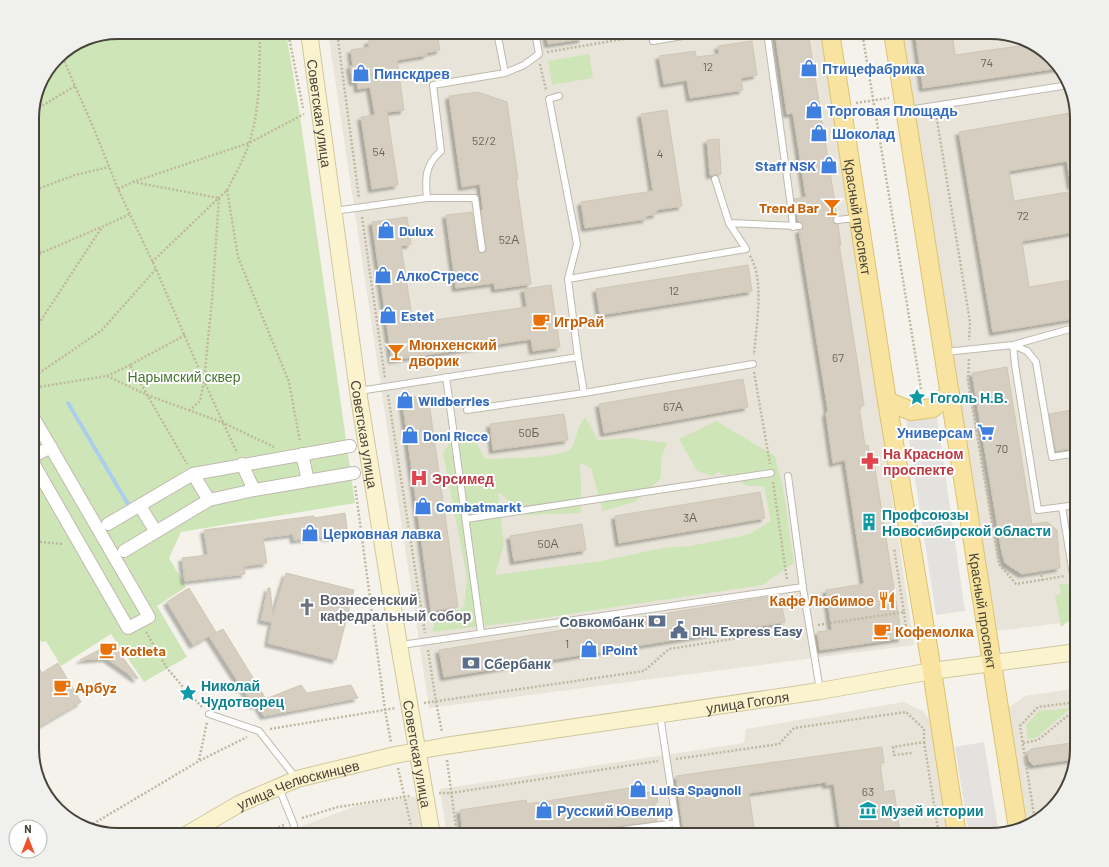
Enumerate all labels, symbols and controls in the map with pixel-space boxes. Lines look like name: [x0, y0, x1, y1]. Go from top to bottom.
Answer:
house number: 74: [981, 55, 993, 69]
street label: Советская улица: [304, 58, 336, 169]
shop icon: Птицефабрика: [799, 58, 819, 78]
house number: 12: [703, 59, 713, 73]
place label: Птицефабрика: [822, 60, 925, 77]
shop icon: Пинскдрев: [351, 63, 371, 83]
place label: Пинскдрев: [374, 65, 450, 82]
shop icon: Торговая Площадь: [804, 100, 824, 120]
place label: Торговая Площадь: [827, 102, 958, 119]
shop icon: Шоколад: [809, 123, 829, 143]
place label: Шоколад: [832, 125, 895, 142]
house number: 52/2: [472, 133, 496, 147]
house number: 54: [373, 144, 385, 158]
house number: 4: [657, 146, 663, 160]
shop icon: Staff NSK: [819, 155, 839, 175]
place label: Staff NSK: [755, 157, 816, 174]
street label: Красный проспект: [841, 157, 876, 277]
bar icon: Trend Bar: [822, 197, 842, 217]
place label: Trend Bar: [759, 199, 820, 216]
house number: 72: [1017, 208, 1029, 222]
shop icon: Dulux: [376, 220, 396, 240]
place label: Dulux: [399, 222, 434, 239]
house number: 52А: [499, 232, 519, 246]
shop icon: АлкоСтресс: [373, 265, 393, 285]
place label: АлкоСтресс: [396, 267, 479, 284]
house number: 12: [669, 283, 679, 297]
shop icon: Estet: [378, 305, 398, 325]
place label: Estet: [401, 307, 434, 324]
cafe icon: ИгрРай: [531, 311, 551, 331]
place label: ИгрРай: [554, 313, 604, 330]
place label: Мюнхенский дворик: [409, 336, 497, 369]
bar icon: Мюнхенский дворик: [386, 342, 406, 362]
house number: 67: [832, 350, 844, 364]
park label: Нарымский сквер: [128, 368, 241, 385]
street label: Советская улица: [348, 379, 382, 489]
place icon: Гоголь Н.В.: [907, 387, 927, 407]
place label: Гоголь Н.В.: [930, 389, 1008, 406]
shop icon: Wildberries: [395, 390, 415, 410]
place label: Wildberries: [418, 392, 490, 409]
house number: 67А: [663, 399, 683, 413]
supermarket icon: Универсам: [976, 422, 996, 442]
place label: Универсам: [897, 424, 973, 441]
shop icon: Doni Ricce: [400, 425, 420, 445]
house number: 50Б: [519, 425, 540, 439]
place label: Doni Ricce: [423, 427, 489, 444]
house number: 70: [996, 441, 1008, 455]
place label: На Красном проспекте: [883, 445, 964, 478]
pharmacy icon: На Красном проспекте: [860, 451, 880, 471]
hospital icon: Эрсимед: [409, 468, 429, 488]
place label: Эрсимед: [432, 470, 494, 487]
shop icon: Combatmarkt: [413, 496, 433, 516]
place label: Combatmarkt: [436, 498, 522, 515]
place label: Профсоюзы Новосибирской области: [882, 506, 1051, 539]
house number: 3А: [683, 510, 697, 524]
building icon: Профсоюзы Новосибирской области: [859, 512, 879, 532]
shop icon: Церковная лавка: [300, 523, 320, 543]
place label: Церковная лавка: [323, 525, 441, 542]
house number: 50А: [538, 536, 558, 550]
street label: Красный проспект: [966, 552, 1001, 671]
restaurant icon: Кафе Любимое: [877, 590, 897, 610]
place label: Вознесенский кафедральный собор: [320, 591, 471, 624]
place label: Кафе Любимое: [769, 592, 874, 609]
church icon: Вознесенский кафедральный собор: [297, 597, 317, 617]
bank icon: Совкомбанк: [647, 611, 667, 631]
place label: Совкомбанк: [559, 613, 645, 630]
public building icon: DHL Express Easy: [669, 620, 689, 640]
cafe icon: Кофемолка: [872, 621, 892, 641]
place label: DHL Express Easy: [692, 622, 803, 639]
place label: Кофемолка: [895, 623, 974, 640]
house number: 1: [565, 636, 569, 650]
shop icon: iPoint: [579, 639, 599, 659]
cafe icon: Kotleta: [98, 640, 118, 660]
place label: iPoint: [602, 641, 638, 658]
place label: Kotleta: [121, 642, 166, 659]
bank icon: Сбербанк: [461, 653, 481, 673]
place label: Сбербанк: [484, 655, 552, 672]
cafe icon: Арбуz: [52, 677, 72, 697]
place label: Николай Чудотворец: [201, 677, 285, 710]
place label: Арбуz: [75, 679, 117, 696]
place icon: Николай Чудотворец: [178, 683, 198, 703]
street label: улица Гоголя: [705, 687, 790, 716]
street label: Советская улица: [400, 699, 436, 809]
street label: улица Челюскинцев: [234, 756, 361, 812]
shop icon: Luisa Spagnoli: [628, 779, 648, 799]
place label: Luisa Spagnoli: [651, 781, 741, 798]
house number: 63: [862, 784, 874, 798]
shop icon: Русский Ювелир: [534, 800, 554, 820]
museum icon: Музей истории: [858, 800, 878, 820]
place label: Русский Ювелир: [557, 802, 673, 819]
place label: Музей истории: [881, 802, 984, 819]
north arrow: [8, 819, 48, 859]
text: N: [24, 822, 32, 835]

